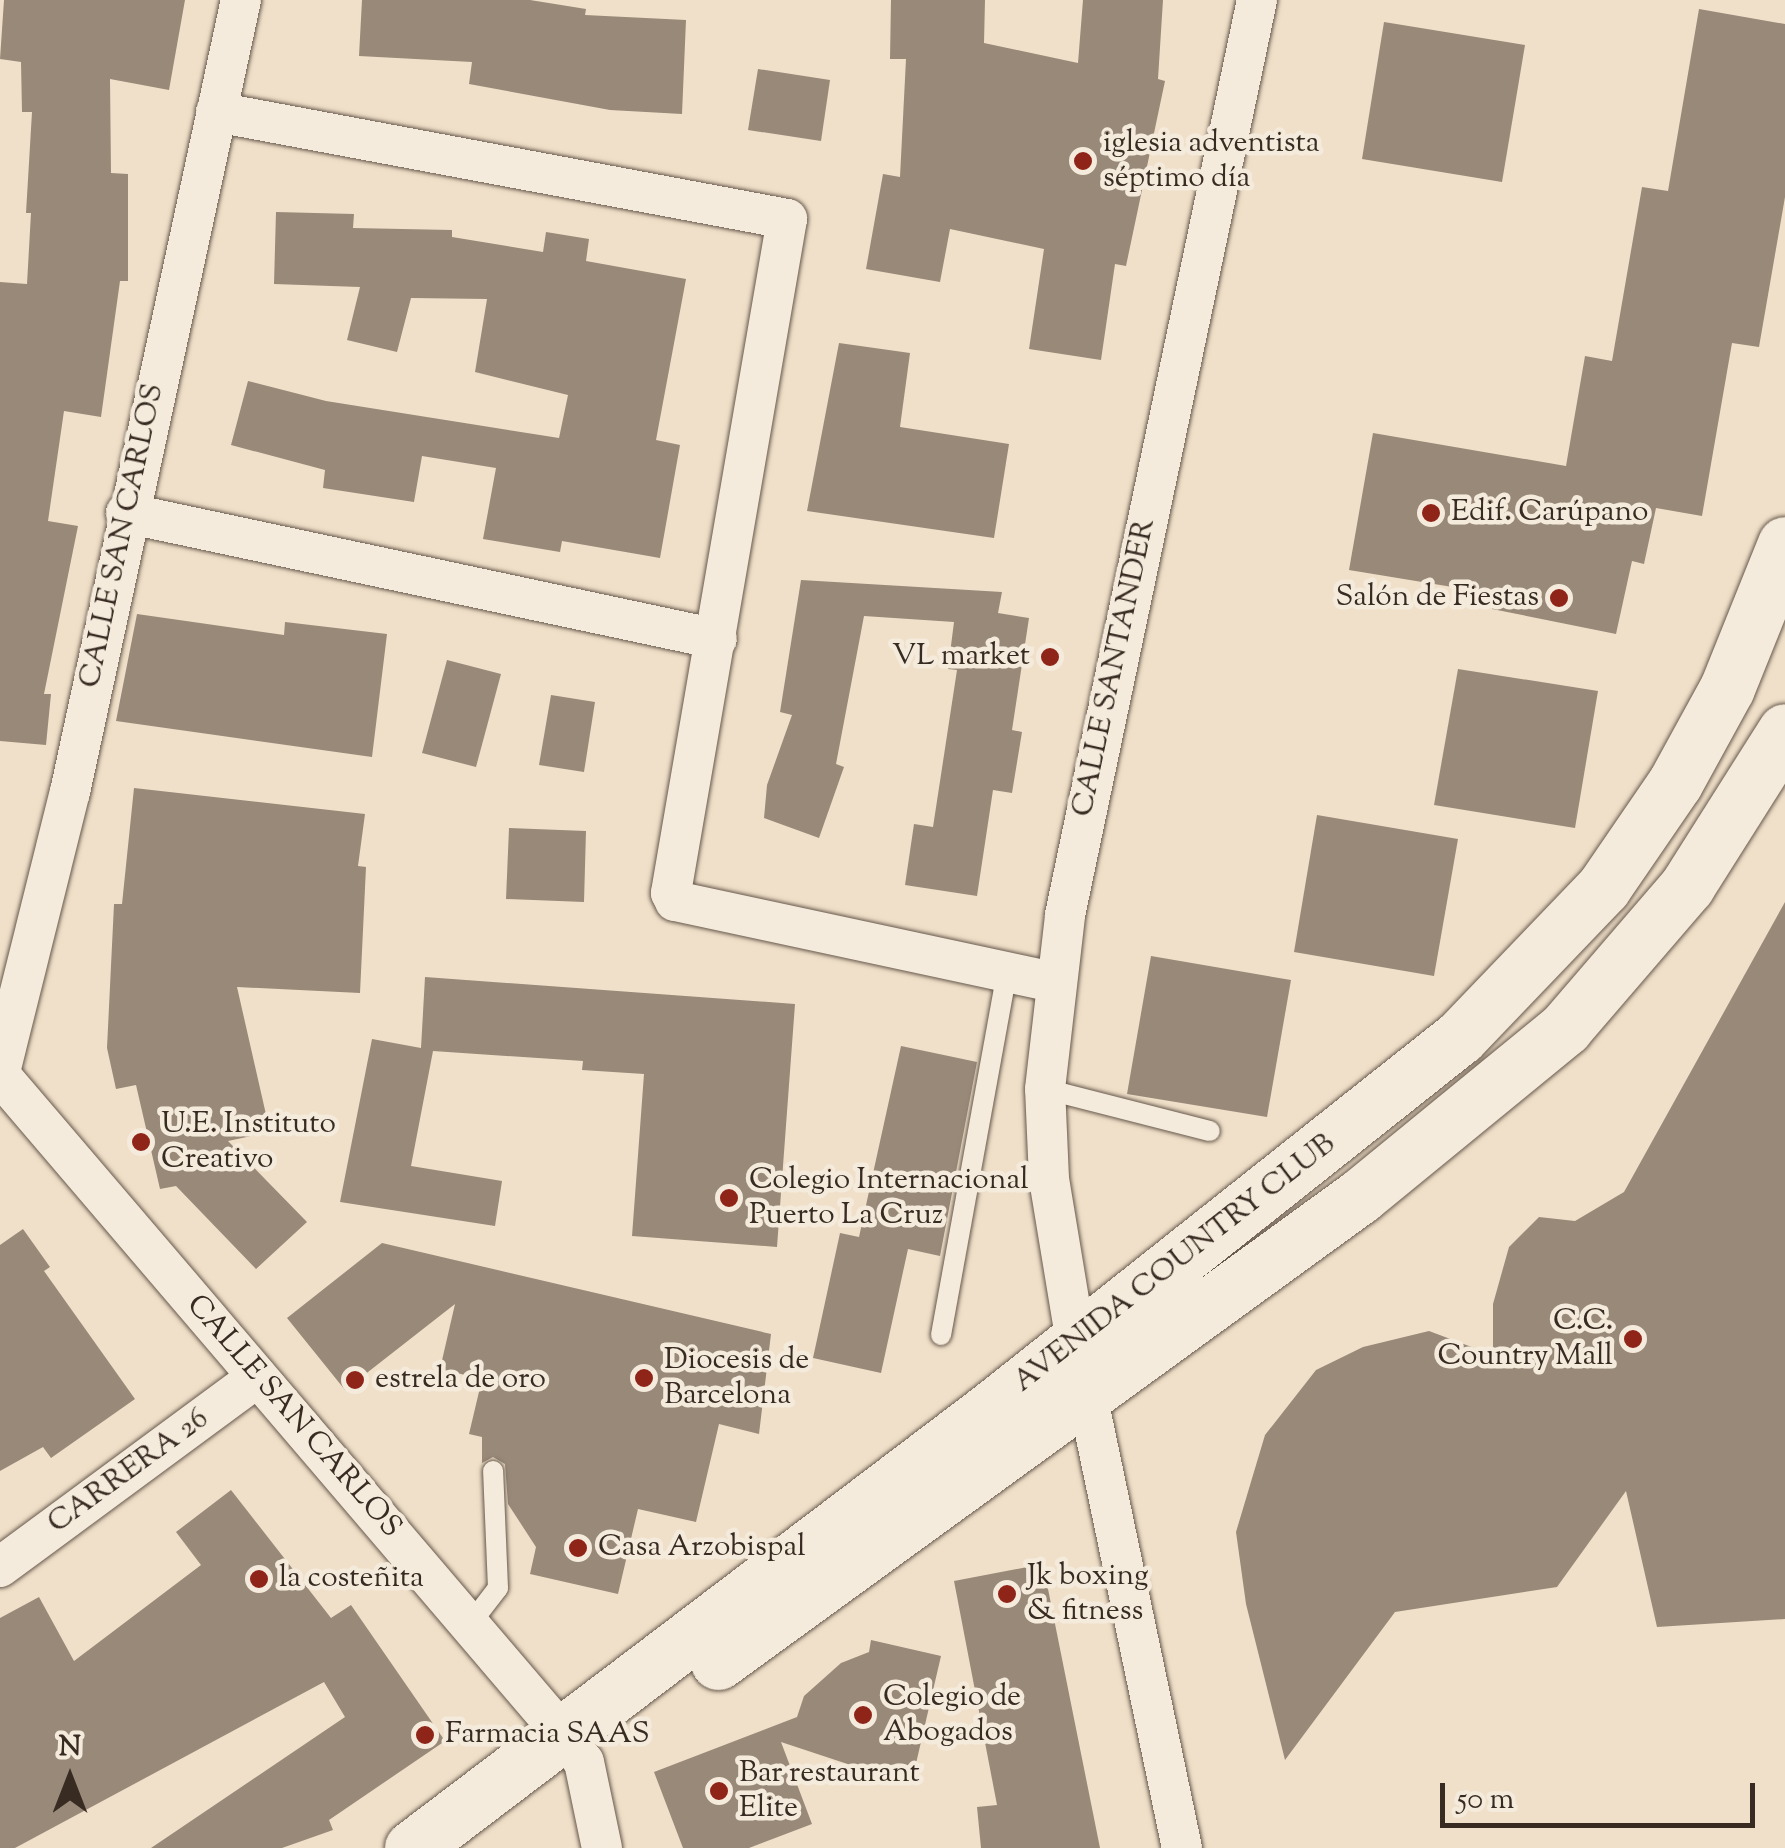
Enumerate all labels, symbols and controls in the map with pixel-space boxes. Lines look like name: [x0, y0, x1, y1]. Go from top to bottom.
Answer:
place label: iglesia adventista séptimo día: [1103, 126, 1320, 196]
marker: iglesia adventista séptimo día: [1072, 150, 1094, 172]
street label: CALLE SAN CARLOS: [73, 381, 173, 691]
place label: Edif. Carúpano: [1451, 495, 1648, 531]
marker: Edif. Carúpano: [1420, 502, 1442, 524]
street label: CALLE SANTANDER: [1066, 516, 1164, 820]
place label: Salón de Fiestas: [1335, 580, 1539, 616]
marker: Salón de Fiestas: [1548, 587, 1570, 609]
place label: VL market: [892, 639, 1030, 675]
marker: VL market: [1039, 646, 1061, 668]
place label: U.E. Instituto Creativo: [161, 1107, 336, 1178]
street label: AVENIDA COUNTRY CLUB: [1007, 1127, 1343, 1401]
marker: U.E. Instituto Creativo: [130, 1131, 152, 1153]
place label: Colegio Internacional Puerto La Cruz: [749, 1163, 1029, 1234]
marker: Colegio Internacional Puerto La Cruz: [718, 1187, 740, 1209]
street label: CALLE SAN CARLOS: [178, 1288, 408, 1546]
place label: C.C. Country Mall: [1438, 1304, 1613, 1374]
marker: C.C. Country Mall: [1622, 1328, 1644, 1350]
place label: Diocesis de Barcelona: [664, 1343, 809, 1414]
place label: estrela de oro: [375, 1362, 546, 1398]
marker: Diocesis de Barcelona: [633, 1367, 655, 1389]
marker: estrela de oro: [344, 1369, 366, 1391]
street label: CARRERA 26: [42, 1402, 216, 1542]
place label: Casa Arzobispal: [598, 1530, 806, 1566]
marker: Casa Arzobispal: [567, 1537, 589, 1559]
place label: Jk boxing & fitness: [1027, 1559, 1149, 1630]
place label: la costeñita: [279, 1561, 424, 1597]
marker: la costeñita: [248, 1568, 270, 1590]
marker: Jk boxing & fitness: [996, 1583, 1018, 1605]
place label: Colegio de Abogados: [883, 1680, 1021, 1750]
marker: Colegio de Abogados: [852, 1704, 874, 1726]
place label: Farmacia SAAS: [445, 1717, 650, 1753]
marker: Farmacia SAAS: [414, 1724, 436, 1746]
north arrow: [20, 1728, 120, 1828]
text: N: [59, 1728, 81, 1768]
place label: Bar restaurant Elite: [739, 1756, 920, 1826]
scale bar: [1445, 1763, 1760, 1825]
text: 50 m: [1457, 1779, 1514, 1822]
marker: Bar restaurant Elite: [708, 1780, 730, 1802]

